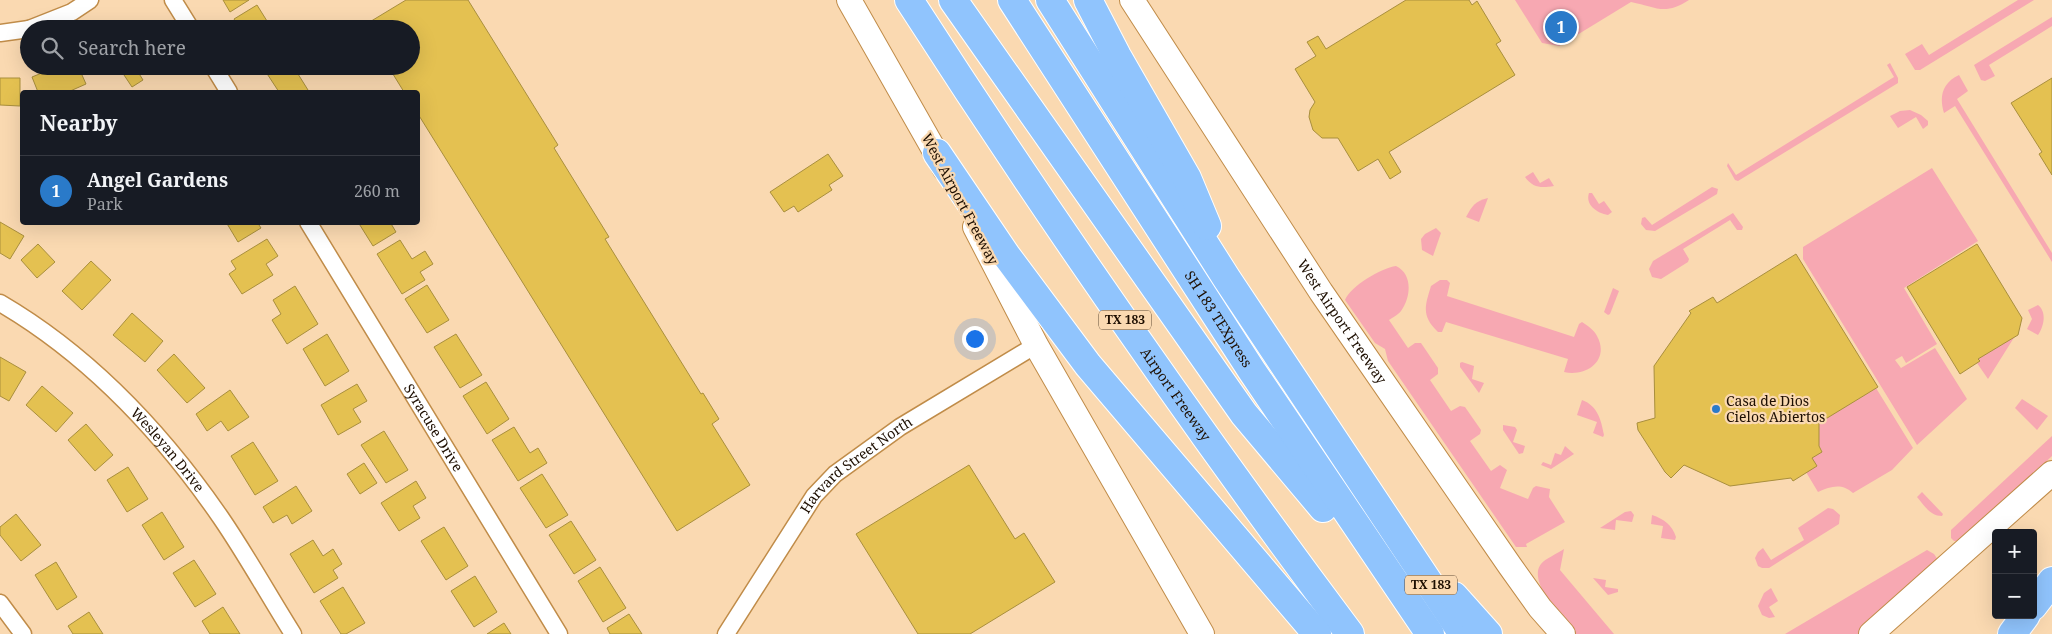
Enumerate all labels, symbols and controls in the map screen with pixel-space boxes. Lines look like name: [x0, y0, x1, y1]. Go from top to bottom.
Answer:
pin: 1: [1545, 8, 1577, 46]
search box: [20, 20, 420, 75]
icon: search: [38, 34, 66, 62]
text: Search here: [78, 35, 186, 61]
text: Nearby: [40, 109, 118, 137]
street label: West Airport Freeway: [918, 130, 1003, 268]
text: Angel Gardens: [87, 167, 228, 193]
text: 1: [51, 180, 61, 202]
text: 260 m: [354, 180, 400, 202]
text: Park: [87, 193, 123, 215]
street label: West Airport Freeway: [1293, 255, 1391, 387]
street label: SH 183 TEXpress: [1181, 267, 1257, 371]
road number: TX 183: [1099, 310, 1151, 330]
your location: [962, 326, 988, 352]
street label: Airport Freeway: [1136, 343, 1216, 445]
street label: Syracuse Drive: [400, 380, 468, 475]
place label: Casa de Dios Cielos Abiertos: [1726, 391, 1825, 426]
street label: Wesleyan Drive: [127, 403, 209, 496]
marker: Casa de Dios Cielos Abiertos: [1710, 403, 1722, 415]
street label: Harvard Street North: [795, 412, 916, 517]
map controls: [1992, 529, 2037, 619]
button: +: [1992, 529, 2037, 574]
button: −: [1992, 574, 2037, 619]
road number: TX 183: [1405, 576, 1457, 594]

